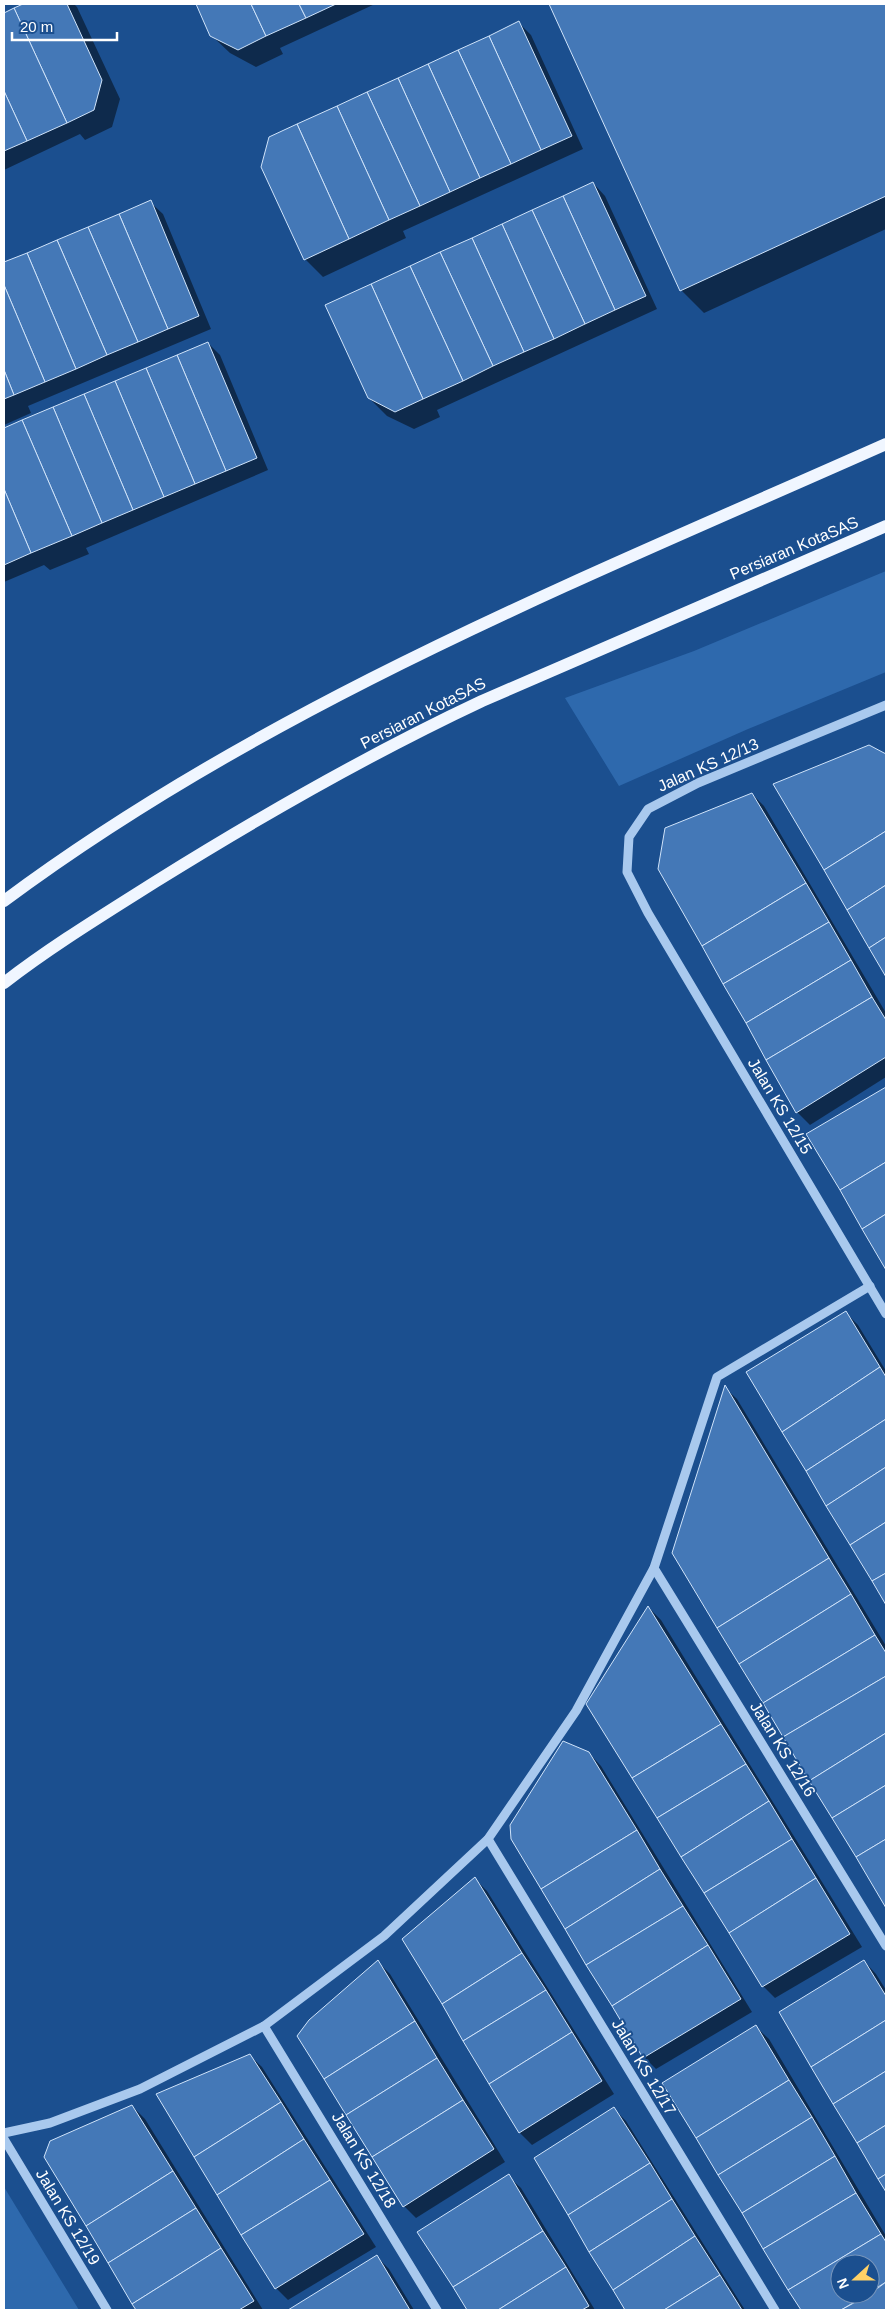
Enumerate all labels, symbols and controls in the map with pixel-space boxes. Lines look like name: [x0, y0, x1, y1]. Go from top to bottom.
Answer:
scale bar: [12, 10, 118, 42]
text: 20 m: [20, 18, 53, 35]
street label: Persiaran KotaSAS: [727, 513, 861, 583]
street label: Persiaran KotaSAS: [358, 674, 488, 752]
street label: Jalan KS 12/13: [655, 735, 761, 795]
street label: Jalan KS 12/15: [745, 1055, 815, 1157]
street label: Jalan KS 12/16: [747, 1698, 819, 1800]
street label: Jalan KS 12/17: [609, 2016, 679, 2118]
street label: Jalan KS 12/18: [329, 2109, 399, 2211]
street label: Jalan KS 12/19: [33, 2166, 103, 2268]
north arrow: [830, 2254, 880, 2304]
text: N: [834, 2276, 852, 2291]

